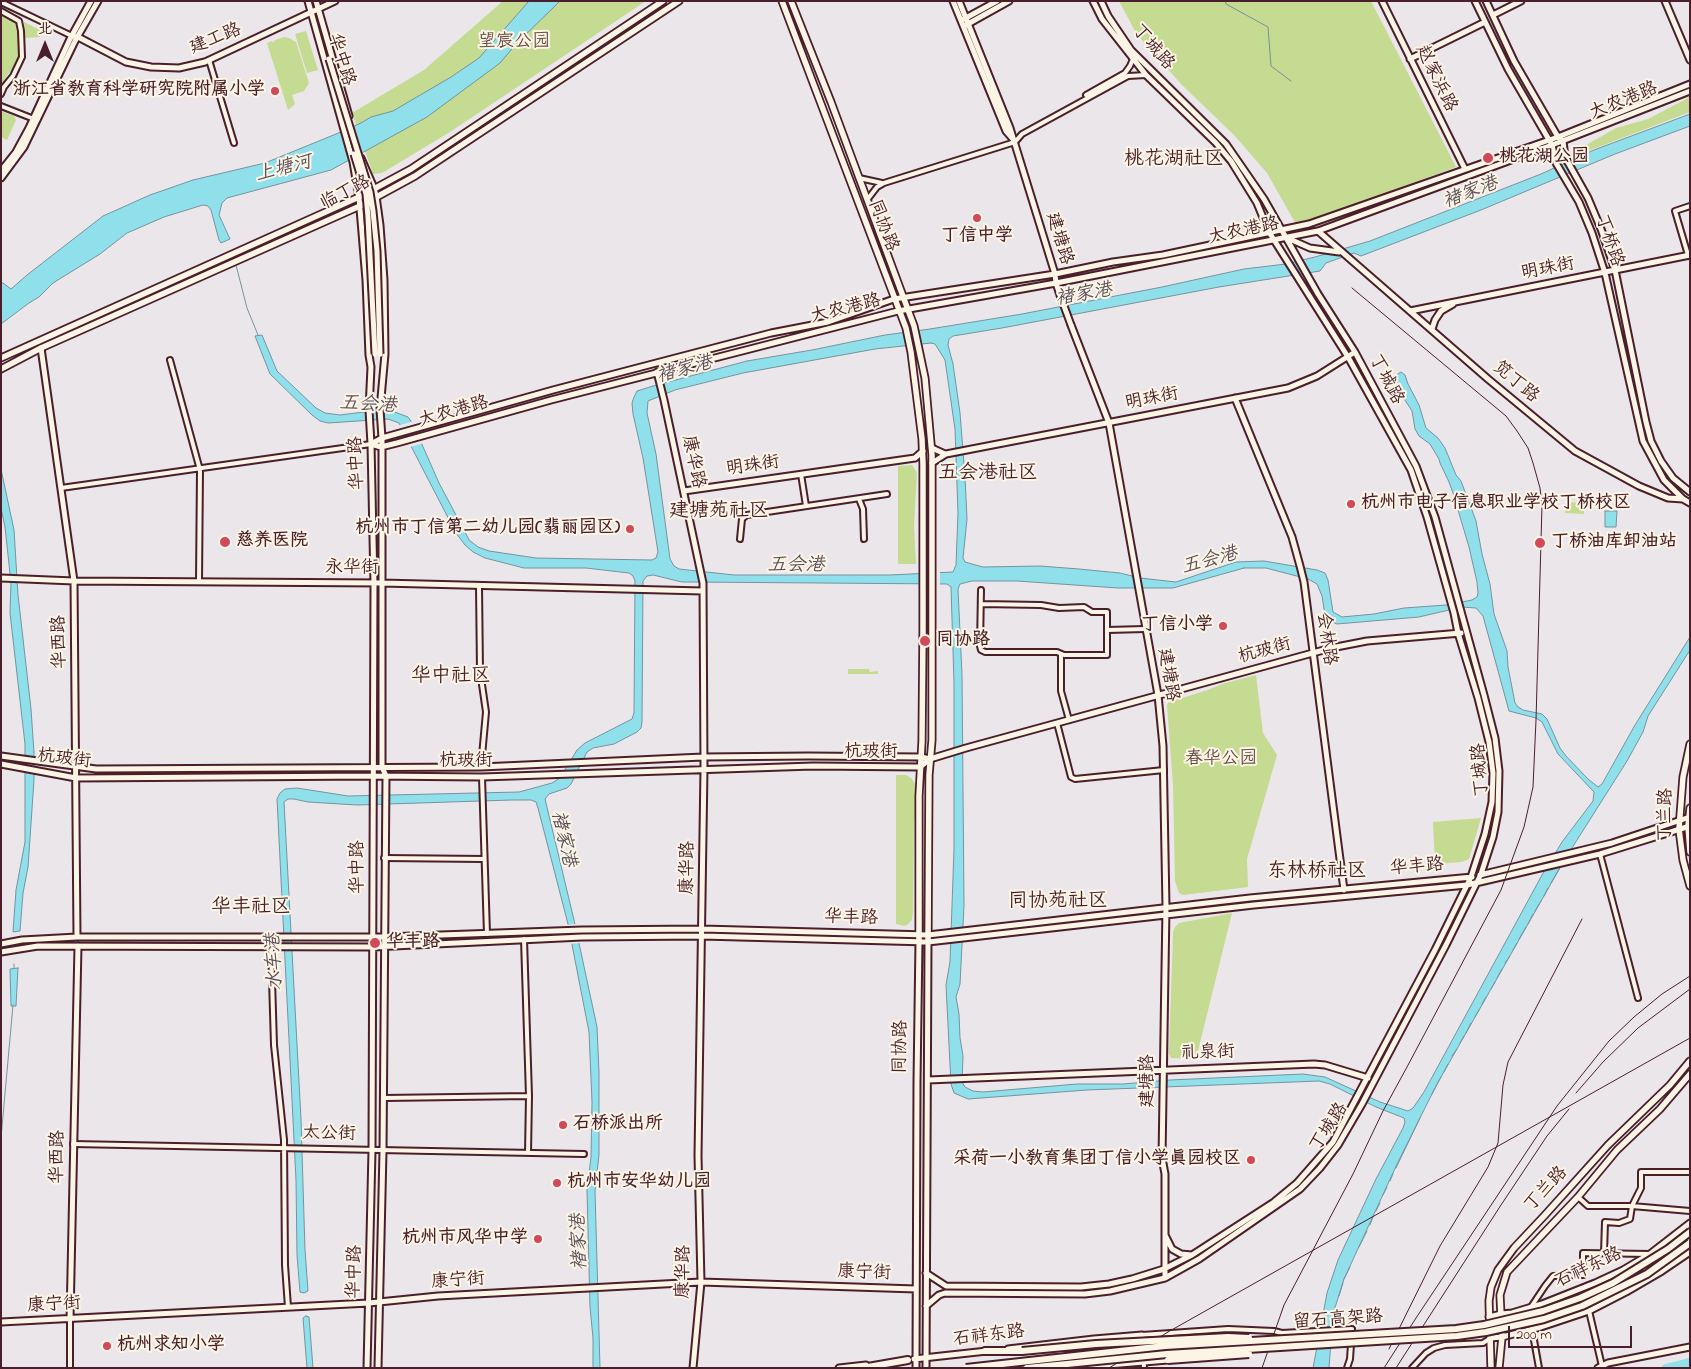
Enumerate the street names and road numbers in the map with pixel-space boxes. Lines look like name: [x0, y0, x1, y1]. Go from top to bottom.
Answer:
street label: 建工路: [187, 20, 245, 60]
street label: 丁城路: [1126, 21, 1178, 75]
street label: 华中路: [322, 31, 358, 89]
street label: 赵家浜路: [1410, 42, 1460, 116]
street label: 大农港路: [1587, 79, 1661, 125]
street label: 临丁路: [317, 172, 375, 216]
street label: 同协路: [862, 197, 902, 255]
street label: 建塘路: [1040, 210, 1076, 268]
street label: 丁桥路: [1589, 212, 1627, 270]
street label: 大农港路: [1207, 214, 1281, 250]
street label: 明珠街: [1519, 254, 1577, 286]
street label: 大农港路: [808, 291, 884, 329]
street label: 丁城路: [1363, 351, 1407, 409]
street label: 笕丁路: [1487, 357, 1543, 409]
street label: 明珠街: [1123, 384, 1181, 416]
street label: 大农港路: [416, 393, 492, 433]
street label: 康华路: [676, 433, 708, 491]
street label: 华中路: [346, 436, 370, 490]
street label: 明珠街: [725, 453, 781, 481]
street label: 永华街: [325, 558, 379, 580]
street label: 会林路: [1311, 611, 1339, 667]
street label: 华西路: [50, 615, 72, 669]
street label: 杭玻街: [1236, 635, 1294, 669]
street label: 建塘路: [1152, 647, 1182, 703]
street label: 杭玻街: [844, 742, 898, 764]
street label: 丁城路: [1469, 742, 1495, 798]
street label: 杭玻街: [36, 746, 92, 774]
street label: 杭玻街: [439, 751, 493, 773]
street label: 丁兰路: [1656, 788, 1678, 842]
street label: 华中路: [348, 840, 370, 894]
street label: 康华路: [678, 841, 700, 895]
street label: 华丰路: [1389, 855, 1445, 881]
street label: 华丰路: [824, 907, 878, 931]
street label: 同协路: [891, 1020, 913, 1074]
street label: 礼泉街: [1181, 1042, 1235, 1066]
street label: 建塘路: [1138, 1054, 1160, 1108]
street label: 丁城路: [1306, 1099, 1354, 1157]
street label: 太公街: [302, 1124, 356, 1146]
street label: 华西路: [48, 1130, 70, 1184]
street label: 丁兰路: [1521, 1163, 1573, 1217]
street label: 石祥东路: [1552, 1244, 1626, 1294]
street label: 华中路: [344, 1245, 368, 1299]
street label: 康华路: [674, 1245, 696, 1299]
street label: 康宁街: [837, 1262, 891, 1286]
street label: 康宁街: [430, 1269, 486, 1295]
street label: 康宁街: [26, 1294, 82, 1318]
street label: 留石高架路: [1292, 1307, 1384, 1335]
street label: 石祥东路: [952, 1322, 1026, 1352]

